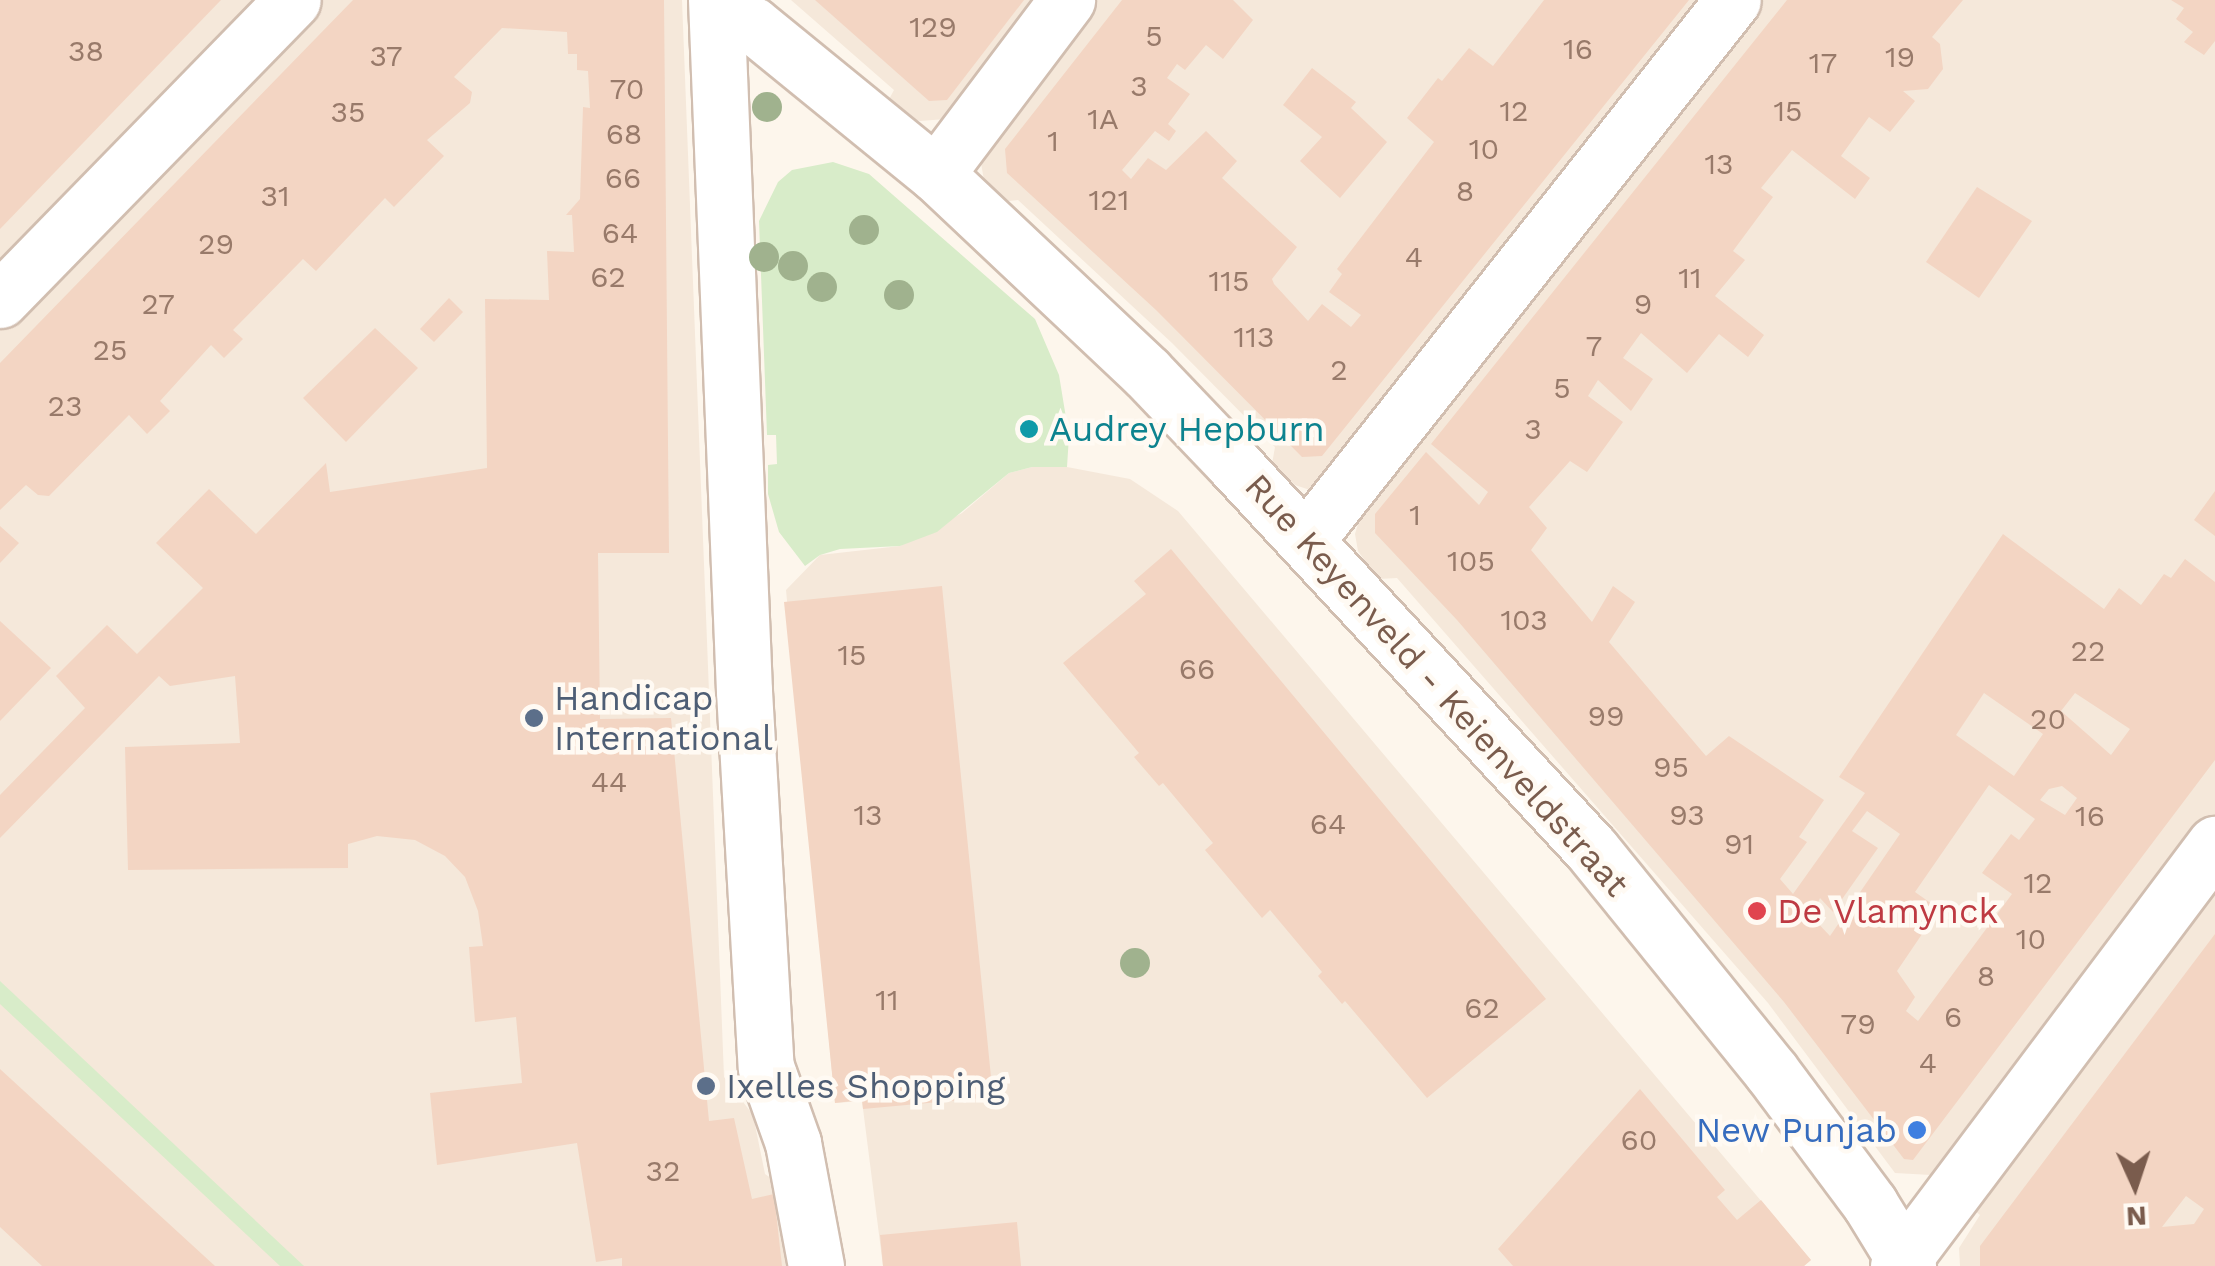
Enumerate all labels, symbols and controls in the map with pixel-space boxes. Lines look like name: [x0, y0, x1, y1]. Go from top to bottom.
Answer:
house number: 129: [909, 9, 957, 45]
house number: 5: [1145, 18, 1163, 54]
house number: 16: [1563, 31, 1593, 67]
house number: 38: [68, 33, 104, 69]
house number: 37: [369, 38, 403, 74]
house number: 19: [1885, 39, 1915, 75]
house number: 17: [1809, 45, 1837, 81]
house number: 3: [1130, 68, 1148, 104]
house number: 70: [610, 71, 644, 107]
house number: 12: [1499, 93, 1529, 129]
house number: 15: [1773, 93, 1803, 129]
house number: 35: [331, 94, 365, 130]
house number: 1A: [1087, 101, 1119, 137]
house number: 68: [606, 116, 642, 152]
house number: 1: [1047, 123, 1059, 159]
house number: 10: [1469, 131, 1499, 167]
house number: 13: [1704, 146, 1734, 182]
house number: 66: [605, 160, 641, 196]
house number: 8: [1456, 173, 1474, 209]
house number: 31: [260, 178, 290, 214]
house number: 121: [1089, 182, 1129, 218]
house number: 64: [602, 215, 638, 251]
house number: 29: [198, 226, 234, 262]
house number: 4: [1405, 239, 1423, 275]
house number: 62: [590, 259, 626, 295]
house number: 11: [1678, 260, 1702, 296]
house number: 115: [1209, 263, 1249, 299]
house number: 27: [141, 286, 175, 322]
house number: 9: [1634, 286, 1652, 322]
house number: 113: [1234, 319, 1274, 355]
house number: 7: [1586, 328, 1602, 364]
house number: 25: [93, 332, 127, 368]
house number: 2: [1330, 352, 1348, 388]
house number: 5: [1553, 370, 1571, 406]
house number: 23: [48, 388, 82, 424]
place label: Audrey Hepburn: [1049, 408, 1325, 450]
house number: 3: [1524, 411, 1542, 447]
marker: Audrey Hepburn: [1018, 418, 1040, 440]
street label: Rue Keyenveld - Keienveldstraat: [1236, 465, 1638, 905]
house number: 1: [1409, 497, 1421, 533]
house number: 105: [1447, 543, 1495, 579]
house number: 103: [1500, 602, 1548, 638]
house number: 22: [2071, 633, 2105, 669]
house number: 15: [837, 637, 867, 673]
house number: 66: [1179, 651, 1215, 687]
place label: Handicap International: [554, 677, 773, 759]
house number: 99: [1587, 698, 1625, 734]
house number: 20: [2030, 701, 2066, 737]
marker: Handicap International: [523, 707, 545, 729]
house number: 95: [1653, 749, 1689, 785]
house number: 44: [591, 764, 627, 800]
house number: 13: [853, 797, 883, 833]
house number: 93: [1669, 797, 1705, 833]
house number: 16: [2075, 798, 2105, 834]
house number: 64: [1310, 806, 1346, 842]
house number: 91: [1724, 826, 1754, 862]
house number: 12: [2023, 865, 2053, 901]
place label: De Vlamynck: [1777, 890, 2000, 932]
marker: De Vlamynck: [1746, 900, 1768, 922]
house number: 10: [2016, 921, 2046, 957]
house number: 8: [1977, 958, 1995, 994]
house number: 11: [875, 982, 899, 1018]
house number: 62: [1464, 990, 1500, 1026]
house number: 6: [1944, 999, 1962, 1035]
house number: 79: [1840, 1006, 1876, 1042]
house number: 4: [1919, 1045, 1937, 1081]
place label: Ixelles Shopping: [726, 1065, 1005, 1107]
marker: Ixelles Shopping: [695, 1075, 717, 1097]
place label: New Punjab: [1695, 1109, 1897, 1151]
marker: New Punjab: [1906, 1119, 1928, 1141]
house number: 60: [1621, 1122, 1657, 1158]
north arrow: [2085, 1136, 2185, 1236]
house number: 32: [646, 1153, 680, 1189]
text: N: [2125, 1199, 2148, 1233]

